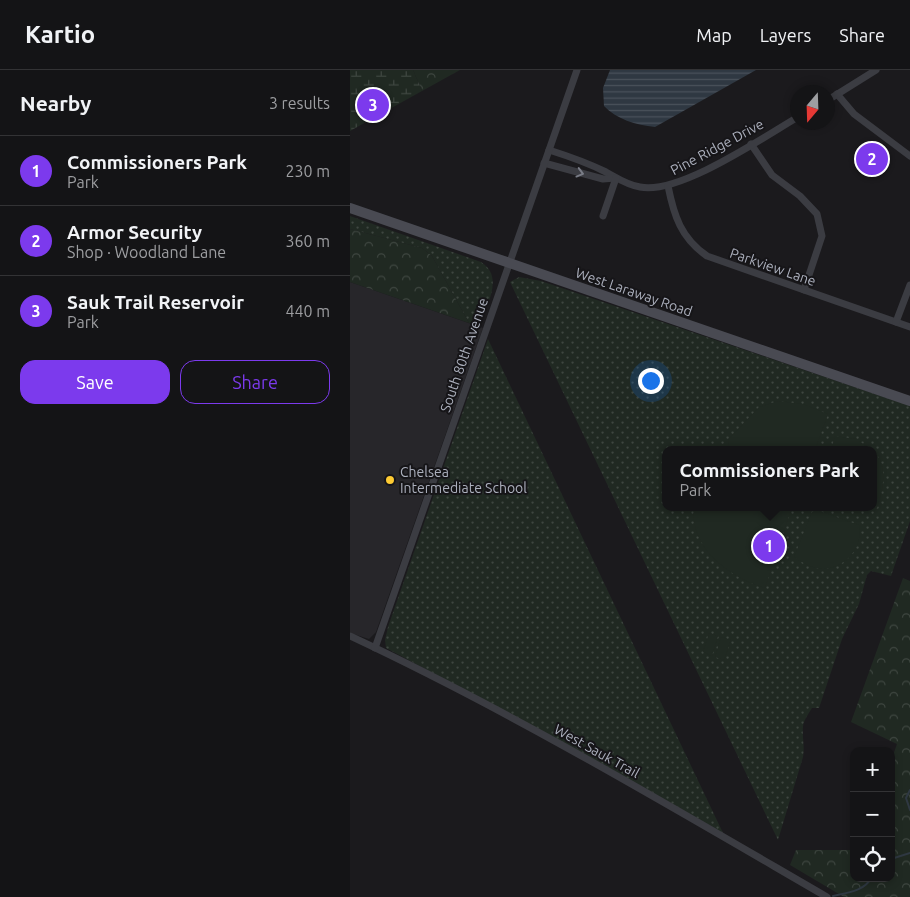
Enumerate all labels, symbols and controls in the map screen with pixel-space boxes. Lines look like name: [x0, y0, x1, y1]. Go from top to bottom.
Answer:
text: Kartio: [25, 21, 95, 48]
text: Map: [696, 25, 732, 45]
text: Layers: [760, 25, 811, 45]
text: Share: [839, 25, 885, 45]
north arrow: [790, 85, 835, 130]
pin: 3: [357, 86, 389, 124]
text: Nearby: [20, 91, 91, 115]
text: 3 results: [269, 94, 330, 112]
street label: Pine Ridge Drive: [668, 116, 766, 178]
pin: 2: [856, 140, 888, 178]
text: Commissioners Park: [67, 151, 247, 173]
text: 1: [31, 162, 41, 180]
text: 230 m: [285, 162, 330, 180]
one-way arrow: [575, 168, 583, 178]
text: Park: [67, 173, 99, 191]
text: Armor Security: [67, 221, 202, 243]
text: 2: [31, 232, 41, 250]
text: 360 m: [285, 232, 330, 250]
text: Shop · Woodland Lane: [67, 243, 226, 261]
street label: Parkview Lane: [728, 245, 818, 289]
street label: West Laraway Road: [574, 265, 694, 319]
text: Sauk Trail Reservoir: [67, 291, 244, 313]
street label: South 80th Avenue: [437, 296, 491, 414]
text: 3: [31, 302, 41, 320]
text: 440 m: [285, 302, 330, 320]
text: Park: [67, 313, 99, 331]
button: Save: [20, 360, 170, 404]
button: Share: [180, 360, 330, 404]
your location: [638, 368, 664, 394]
popup: [662, 446, 877, 511]
text: Commissioners Park: [680, 459, 859, 481]
place label: Chelsea Intermediate School: [400, 464, 527, 496]
marker: Chelsea Intermediate School: [384, 474, 396, 486]
text: Park: [680, 481, 711, 499]
pin: 1: [753, 527, 785, 565]
street label: West Sauk Trail: [552, 721, 643, 781]
map controls: [850, 747, 895, 882]
button: +: [850, 747, 895, 792]
button: −: [850, 792, 895, 837]
button: locate: [850, 837, 895, 882]

